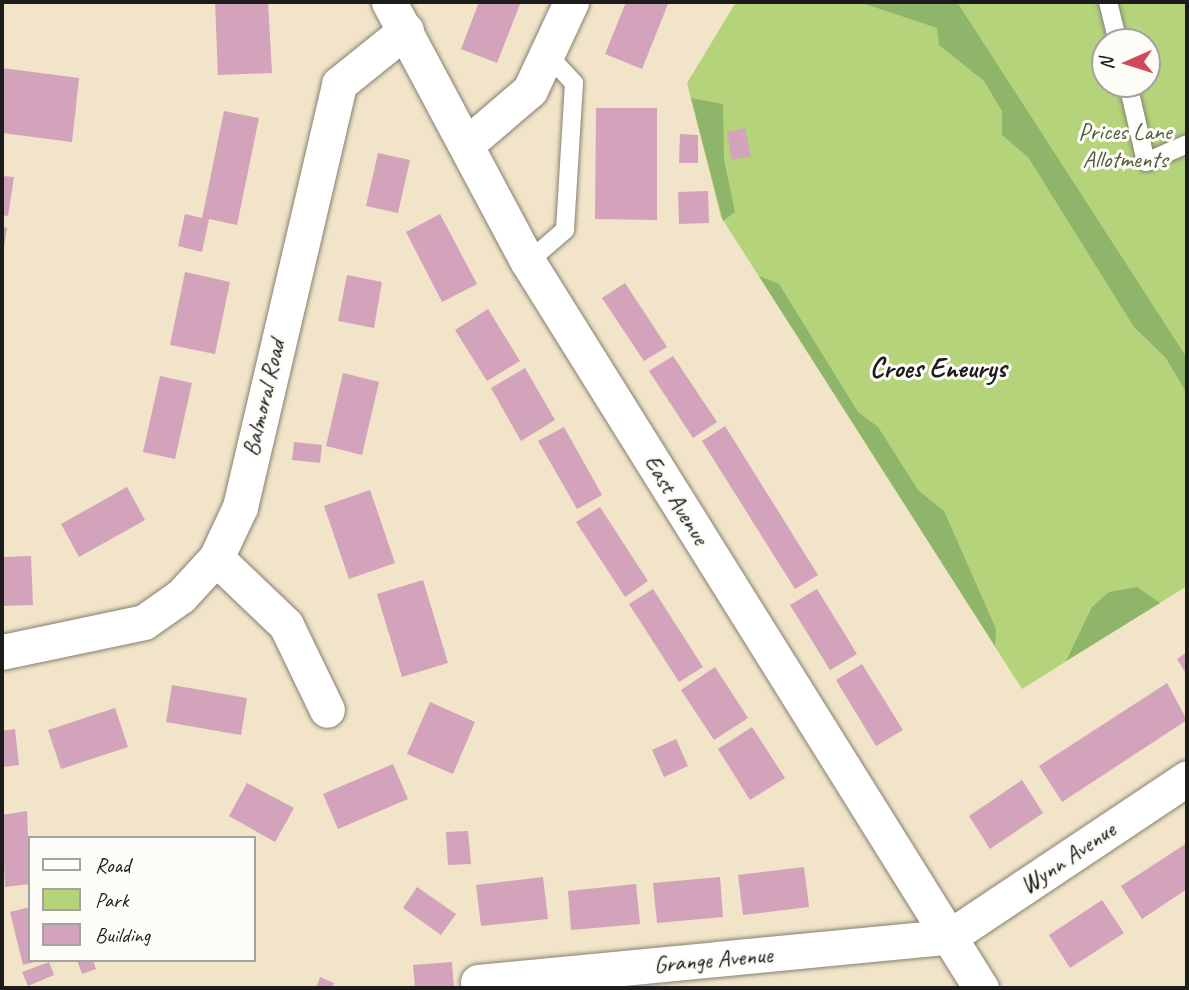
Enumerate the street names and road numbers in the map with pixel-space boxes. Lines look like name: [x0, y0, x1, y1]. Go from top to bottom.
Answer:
street label: Balmoral Road: [237, 337, 291, 459]
street label: East Avenue: [637, 450, 715, 550]
street label: Wynn Avenue: [1015, 816, 1121, 900]
street label: Grange Avenue: [653, 940, 773, 980]

